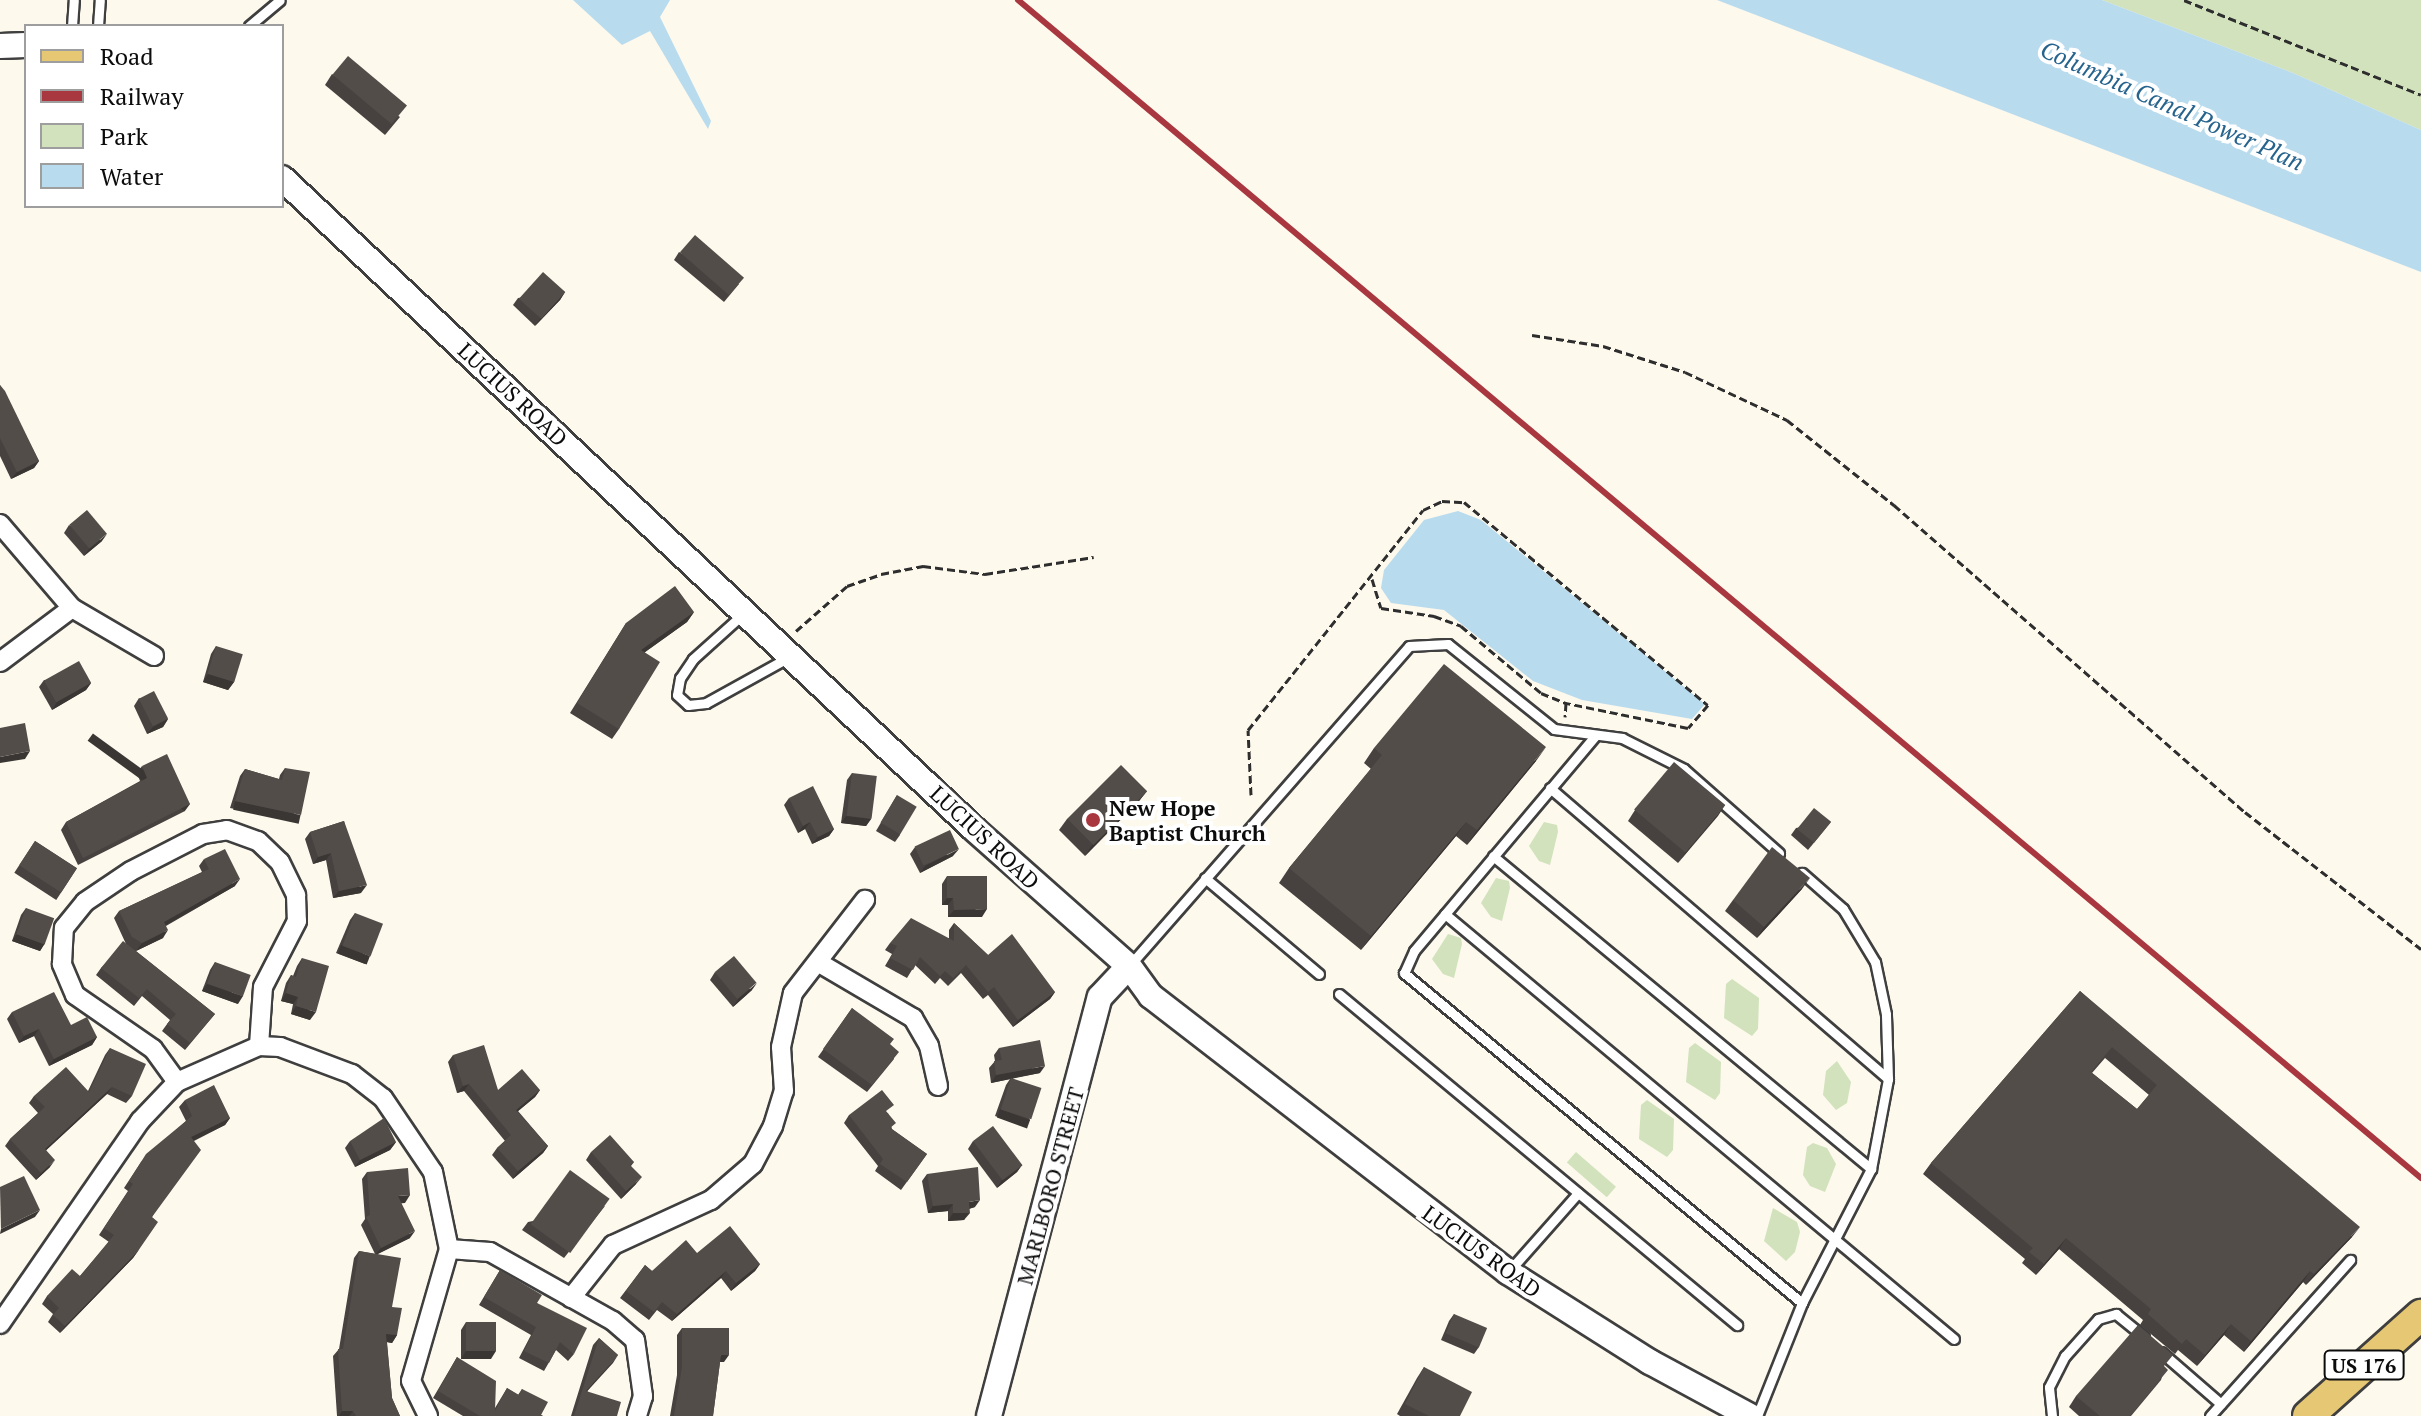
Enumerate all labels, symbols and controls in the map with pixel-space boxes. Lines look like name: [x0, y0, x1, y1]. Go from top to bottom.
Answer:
legend: [24, 24, 284, 208]
water label: Columbia Canal Power Plan: [2036, 35, 2308, 177]
text: Road: [100, 40, 154, 72]
text: Railway: [100, 80, 184, 112]
text: Park: [100, 120, 148, 152]
text: Water: [100, 160, 163, 192]
street label: LUCIUS ROAD: [453, 337, 573, 451]
street label: LUCIUS ROAD: [925, 780, 1045, 894]
place label: New Hope Baptist Church: [1109, 794, 1266, 846]
marker: New Hope Baptist Church: [1084, 811, 1102, 829]
street label: MARLBORO STREET: [1011, 1084, 1089, 1288]
street label: LUCIUS ROAD: [1418, 1199, 1546, 1303]
road number: US 176: [2322, 1349, 2406, 1381]

